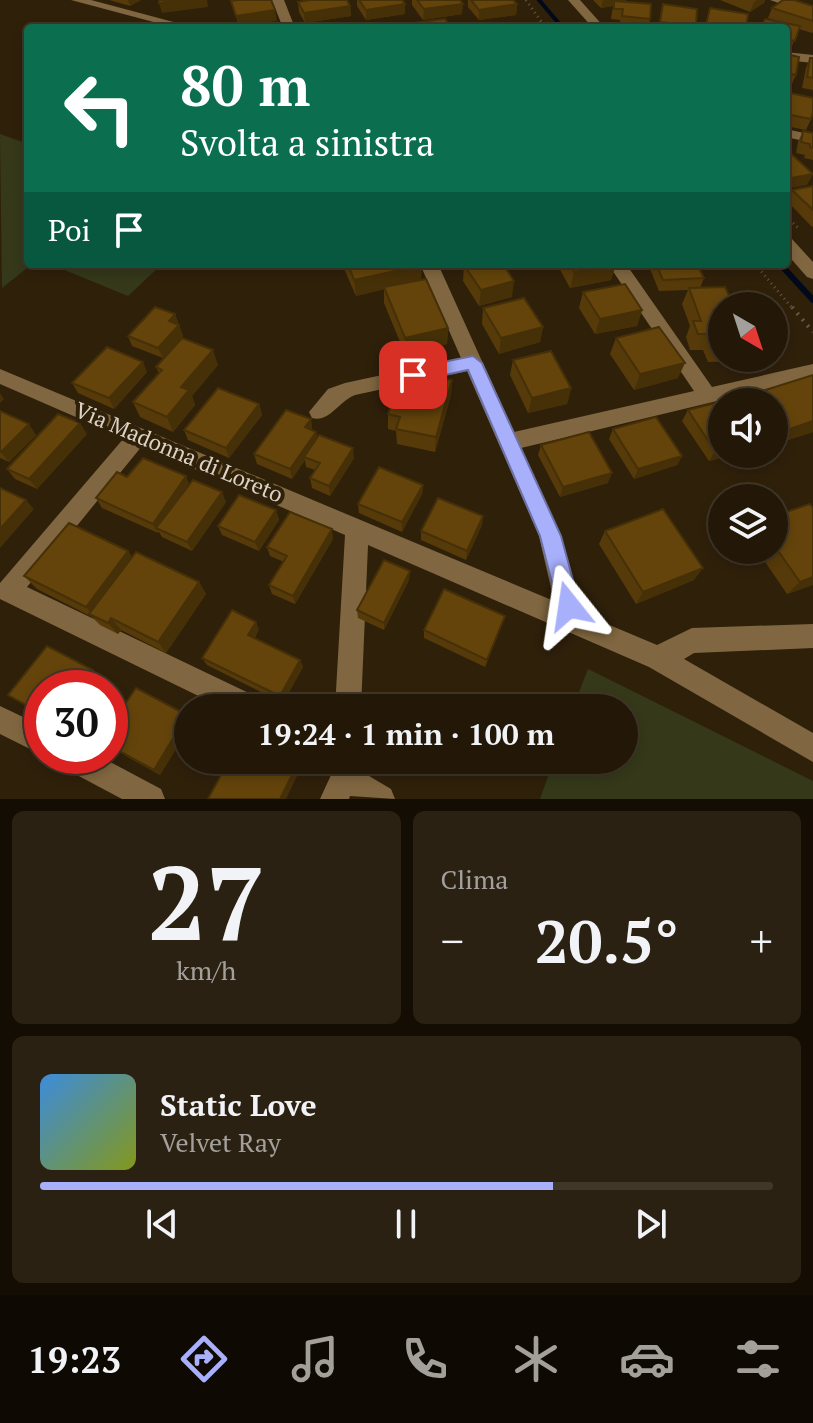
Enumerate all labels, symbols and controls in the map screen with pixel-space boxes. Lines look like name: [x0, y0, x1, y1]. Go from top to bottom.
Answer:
text: 80 m: [180, 48, 310, 122]
icon: left: [48, 56, 152, 160]
text: Svolta a sinistra: [180, 119, 434, 166]
icon: arrive: [107, 208, 151, 252]
text: Poi: [48, 210, 91, 250]
north arrow: [708, 292, 788, 372]
map controls: [708, 292, 788, 564]
pin: [379, 341, 447, 409]
icon: arrive: [391, 353, 435, 397]
button: sound: [708, 388, 788, 468]
street label: Via Madonna di Loreto: [71, 395, 288, 509]
button: layers: [708, 484, 788, 564]
position arrow: [527, 564, 611, 648]
speed limit sign: 30: [24, 670, 128, 774]
text: 19:24 · 1 min · 100 m: [258, 714, 554, 754]
text: 27: [147, 832, 265, 970]
text: Clima: [441, 862, 508, 896]
text: 20.5°: [535, 901, 679, 980]
text: −: [441, 911, 464, 970]
text: +: [750, 911, 773, 970]
text: km/h: [176, 953, 236, 987]
text: Static Love: [160, 1085, 317, 1125]
text: Velvet Ray: [160, 1125, 281, 1159]
icon: previous: [140, 1202, 184, 1246]
icon: pause: [384, 1202, 428, 1246]
icon: next: [629, 1202, 673, 1246]
icon: directions: [176, 1331, 232, 1387]
icon: music: [287, 1331, 343, 1387]
icon: phone: [397, 1331, 453, 1387]
icon: climate: [508, 1331, 564, 1387]
icon: car: [619, 1331, 675, 1387]
icon: filters: [730, 1331, 786, 1387]
text: 19:23: [27, 1336, 121, 1383]

